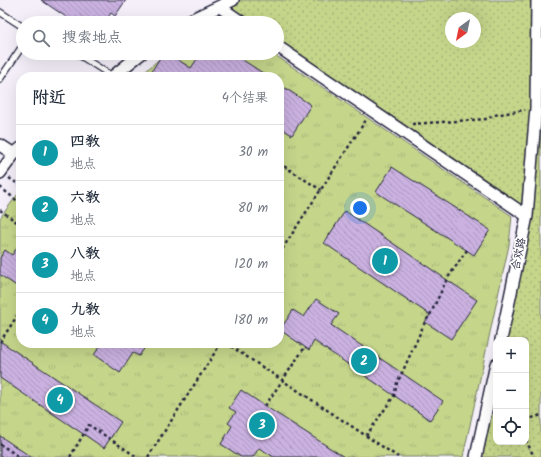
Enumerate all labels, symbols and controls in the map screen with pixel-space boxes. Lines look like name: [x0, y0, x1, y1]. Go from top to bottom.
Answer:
north arrow: [445, 12, 481, 48]
search box: [16, 16, 284, 60]
text: 搜索地点: [62, 26, 122, 50]
icon: search: [30, 27, 52, 49]
text: 附近: [32, 85, 66, 112]
text: 4个结果: [222, 88, 268, 109]
text: 四教: [70, 130, 100, 154]
text: 1: [43, 142, 47, 163]
text: 30 m: [239, 142, 268, 163]
text: 地点: [70, 154, 96, 175]
text: 六教: [70, 186, 100, 210]
text: 2: [41, 198, 49, 219]
text: 80 m: [238, 198, 268, 219]
your location: [350, 198, 370, 218]
text: 地点: [70, 210, 96, 231]
street label: 合欢路: [507, 236, 531, 272]
text: 八教: [70, 242, 100, 266]
pin: 1: [372, 246, 398, 276]
text: 3: [41, 254, 49, 275]
text: 120 m: [234, 254, 268, 275]
text: 地点: [70, 266, 96, 287]
text: 九教: [70, 298, 100, 322]
text: 4: [41, 310, 49, 331]
text: 180 m: [234, 310, 268, 331]
text: 地点: [70, 322, 96, 343]
map controls: [493, 337, 529, 445]
button: +: [493, 337, 529, 373]
pin: 2: [351, 346, 377, 376]
button: −: [493, 373, 529, 409]
pin: 4: [47, 385, 73, 415]
button: locate: [493, 409, 529, 445]
pin: 3: [249, 410, 275, 440]

